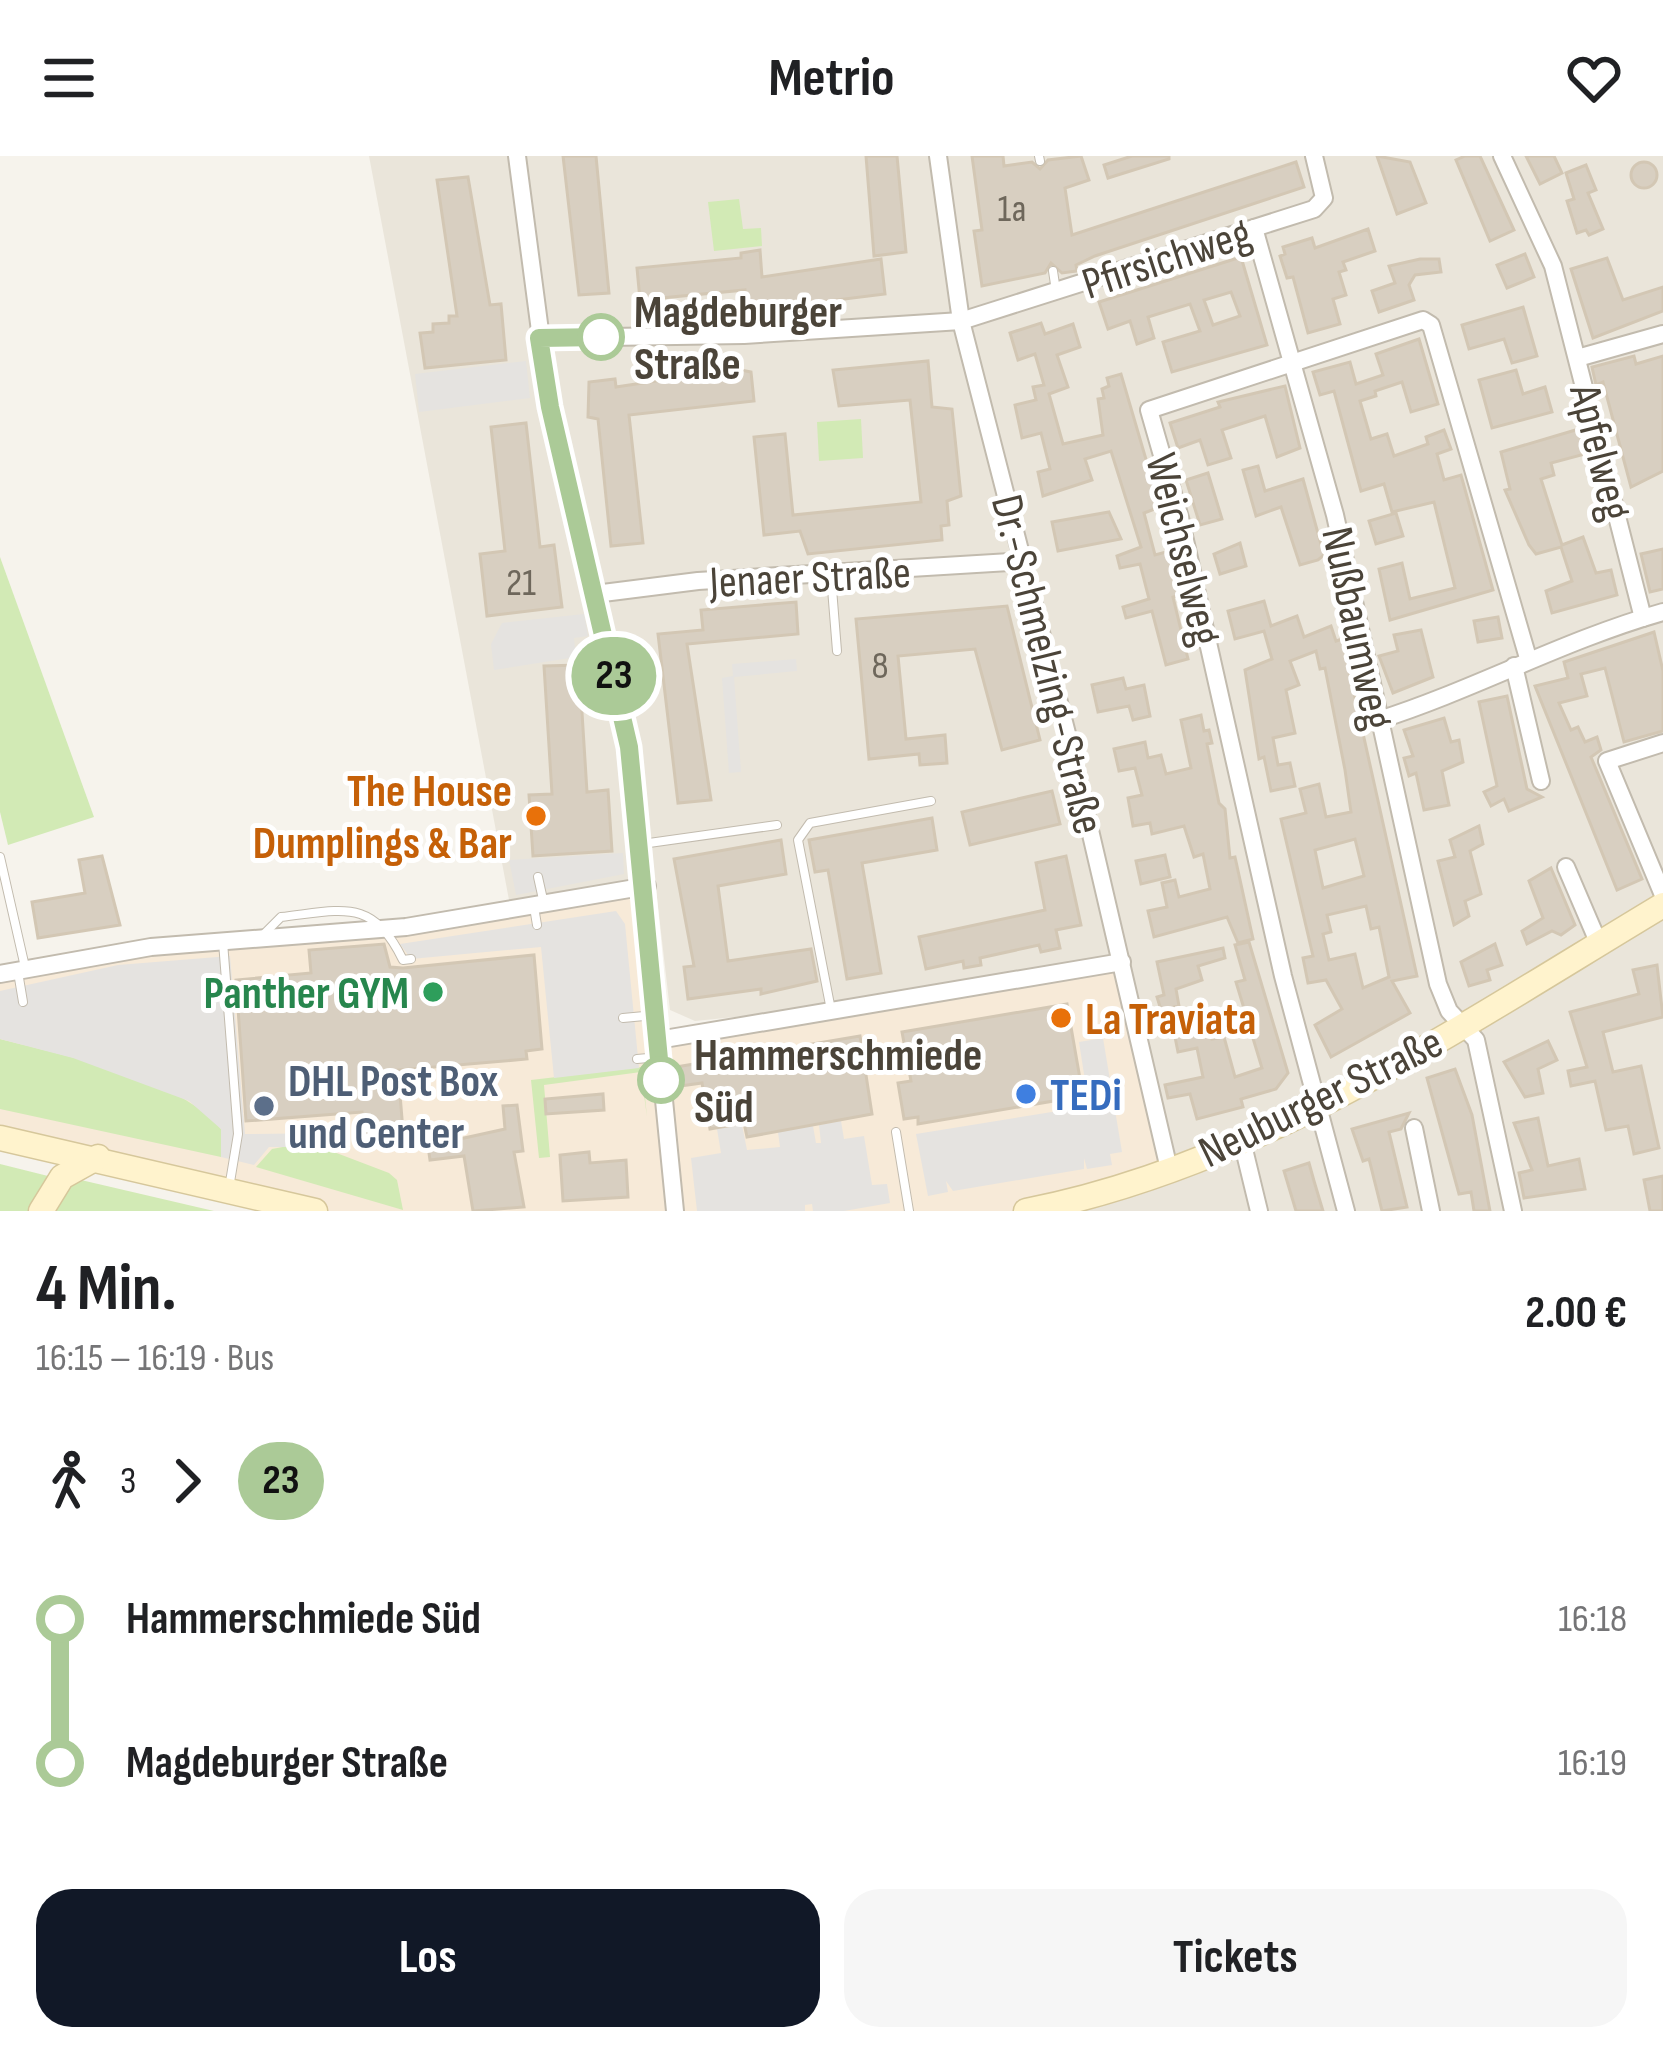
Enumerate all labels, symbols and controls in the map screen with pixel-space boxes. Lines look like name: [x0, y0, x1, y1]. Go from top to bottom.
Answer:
icon: menu: [36, 45, 102, 111]
icon: heart: [1561, 45, 1627, 111]
text: Metrio: [768, 46, 895, 111]
house number: 1a: [998, 186, 1026, 233]
street label: Pfirsichweg: [1075, 206, 1258, 312]
place label: Magdeburger Straße: [634, 286, 842, 393]
marker: Magdeburger Straße: [579, 315, 623, 359]
street label: Apfelweg: [1556, 378, 1643, 526]
street label: Weichselweg: [1132, 448, 1233, 651]
street label: Dr.-Schmelzing-Straße: [978, 489, 1115, 840]
street label: Nußbaumweg: [1308, 522, 1405, 735]
street label: Jenaer Straße: [707, 546, 912, 611]
house number: 21: [506, 560, 536, 607]
line badge: 23: [560, 637, 668, 715]
house number: 8: [871, 643, 889, 690]
text: 23: [595, 650, 633, 701]
place label: The House Dumplings & Bar: [253, 765, 512, 872]
marker: The House Dumplings & Bar: [523, 803, 549, 829]
place label: Panther GYM: [203, 967, 409, 1022]
marker: Panther GYM: [420, 979, 446, 1005]
place label: La Traviata: [1085, 993, 1256, 1048]
marker: La Traviata: [1048, 1005, 1074, 1031]
street label: Neuburger Straße: [1190, 1016, 1452, 1181]
place label: Hammerschmiede Süd: [694, 1029, 982, 1136]
place label: DHL Post Box und Center: [288, 1055, 499, 1162]
marker: Hammerschmiede Süd: [639, 1058, 683, 1102]
place label: TEDi: [1050, 1069, 1122, 1124]
marker: TEDi: [1013, 1081, 1039, 1107]
marker: DHL Post Box und Center: [251, 1093, 277, 1119]
text: 4 Min.: [36, 1250, 177, 1329]
text: 2.00 €: [1525, 1286, 1627, 1341]
text: 16:15 – 16:19 · Bus: [36, 1335, 274, 1382]
icon: walk: [36, 1448, 102, 1514]
icon: forward: [154, 1448, 220, 1514]
text: 23: [262, 1455, 300, 1506]
text: 3: [120, 1458, 136, 1505]
text: Hammerschmiede Süd: [126, 1592, 481, 1647]
text: 16:18: [1558, 1596, 1627, 1643]
text: Magdeburger Straße: [126, 1736, 448, 1791]
text: 16:19: [1558, 1740, 1627, 1787]
button: Los: [36, 1889, 820, 2027]
button: Tickets: [844, 1889, 1627, 2027]

